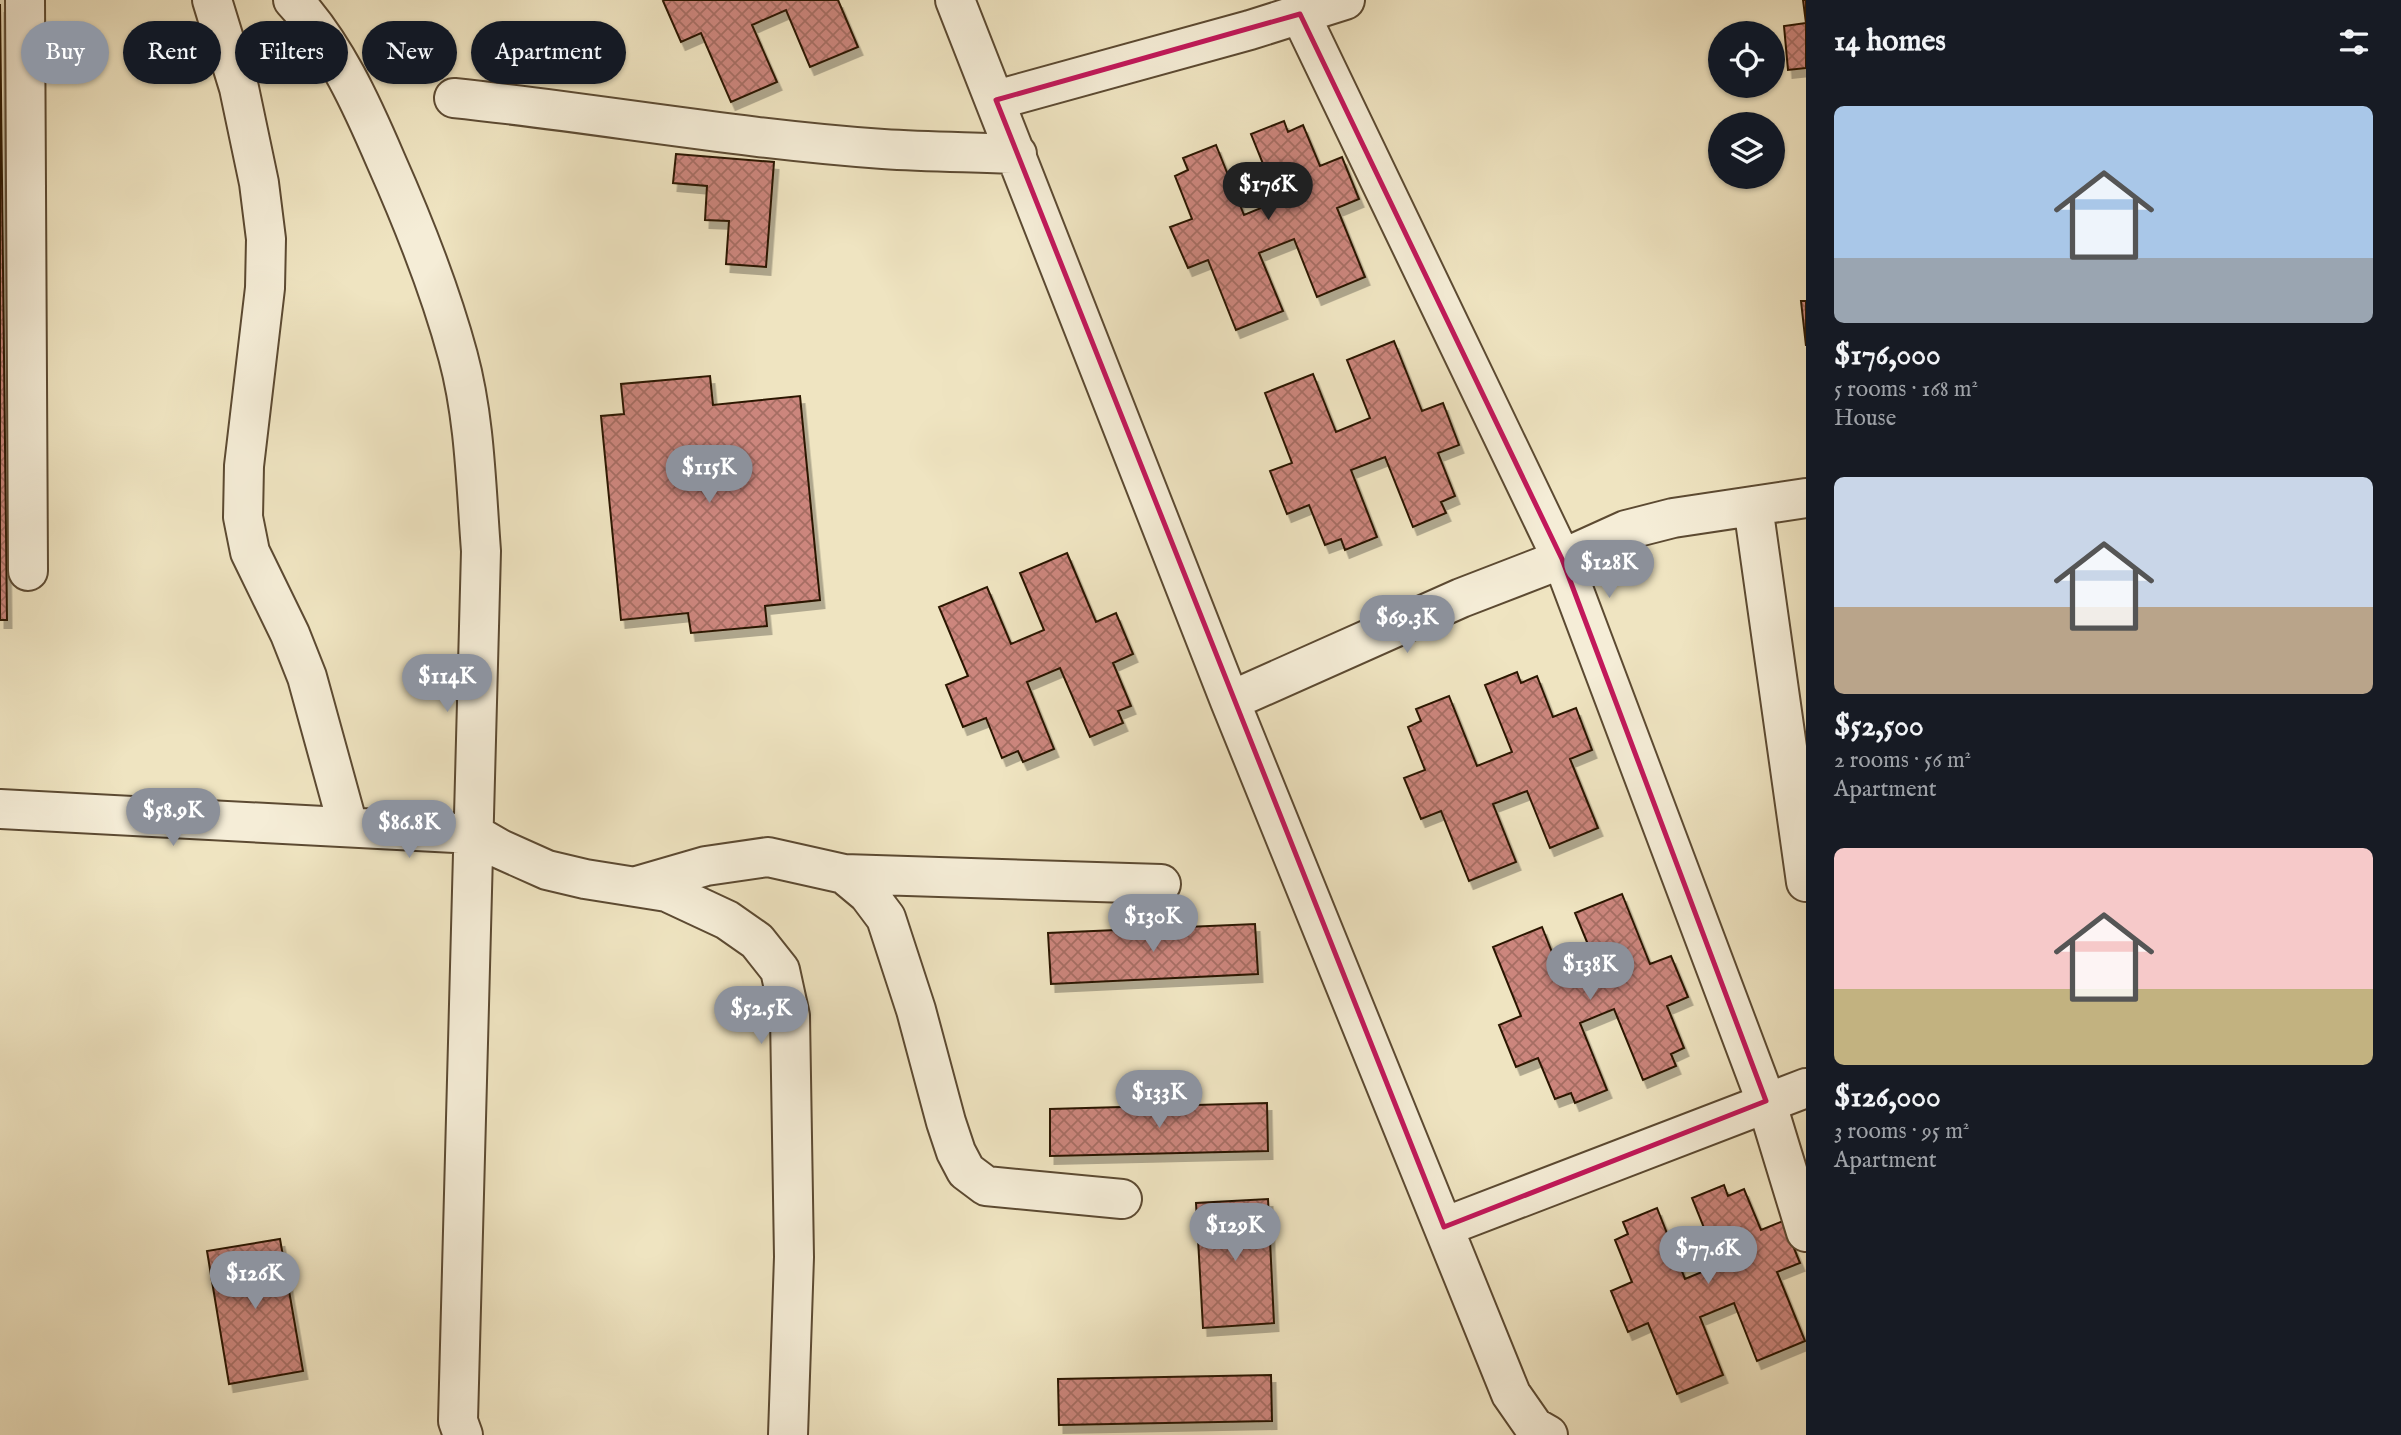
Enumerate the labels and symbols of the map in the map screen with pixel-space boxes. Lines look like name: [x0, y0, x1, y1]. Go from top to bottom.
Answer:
pin: $176K: [1219, 162, 1317, 222]
pin: $115K: [660, 446, 758, 505]
pin: $128K: [1560, 540, 1658, 600]
pin: $69.3K: [1350, 596, 1464, 655]
pin: $114K: [398, 654, 496, 714]
pin: $58.9K: [116, 788, 230, 848]
pin: $86.8K: [352, 800, 466, 860]
pin: $130K: [1104, 894, 1202, 954]
pin: $138K: [1541, 942, 1639, 1002]
pin: $52.5K: [704, 986, 818, 1046]
pin: $133K: [1110, 1070, 1208, 1130]
pin: $129K: [1186, 1204, 1284, 1263]
pin: $77.6K: [1651, 1226, 1765, 1286]
pin: $126K: [206, 1252, 304, 1311]

